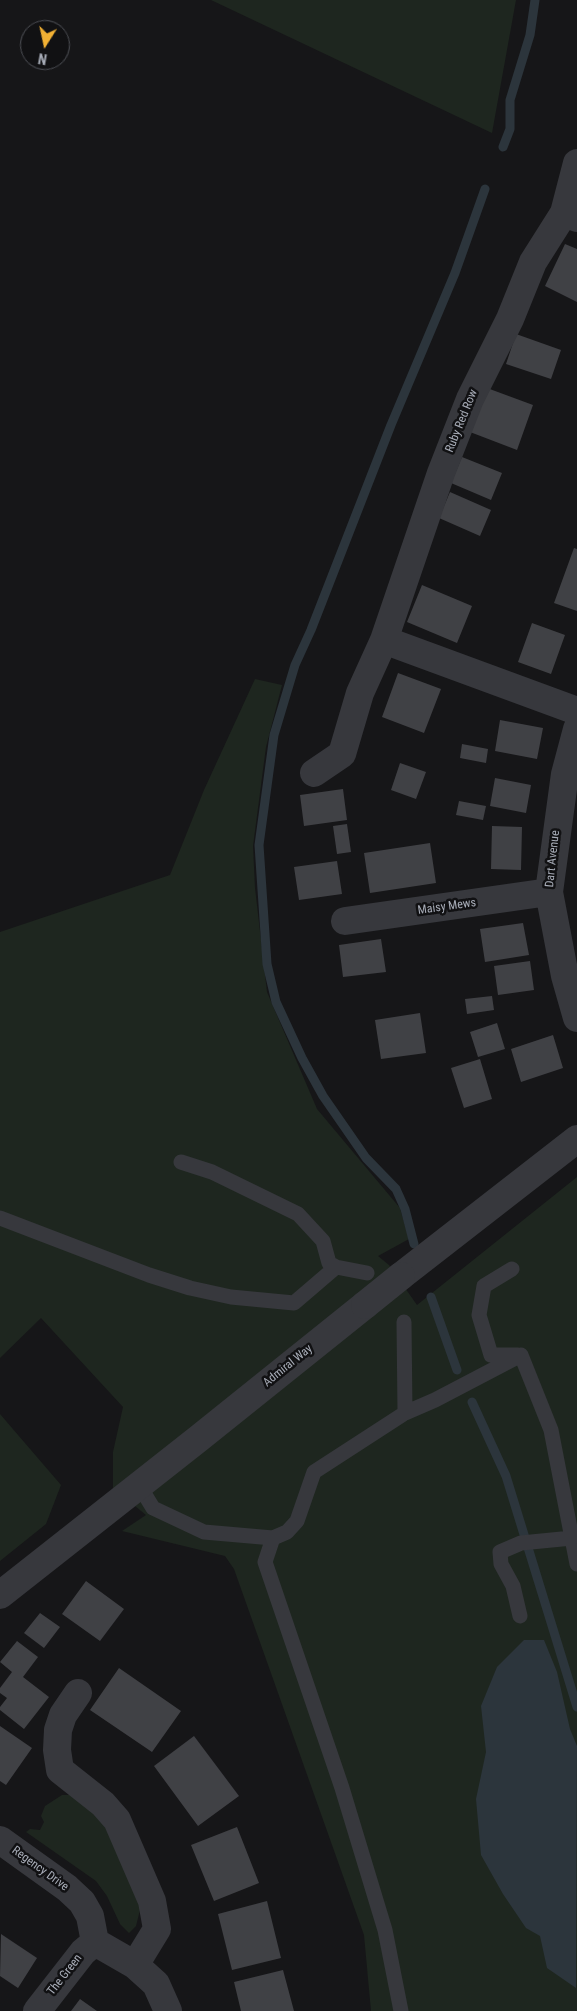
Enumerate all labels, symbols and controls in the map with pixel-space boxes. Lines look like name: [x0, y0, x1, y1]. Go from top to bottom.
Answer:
north arrow: [20, 20, 70, 70]
text: N: [37, 50, 48, 67]
street label: Ruby Red Row: [443, 387, 481, 455]
street label: Dart Avenue: [543, 830, 563, 888]
street label: Maisy Mews: [417, 896, 477, 918]
street label: Admiral Way: [261, 1342, 315, 1390]
street label: Regency Drive: [9, 1844, 71, 1894]
street label: The Green: [45, 1952, 85, 1998]

